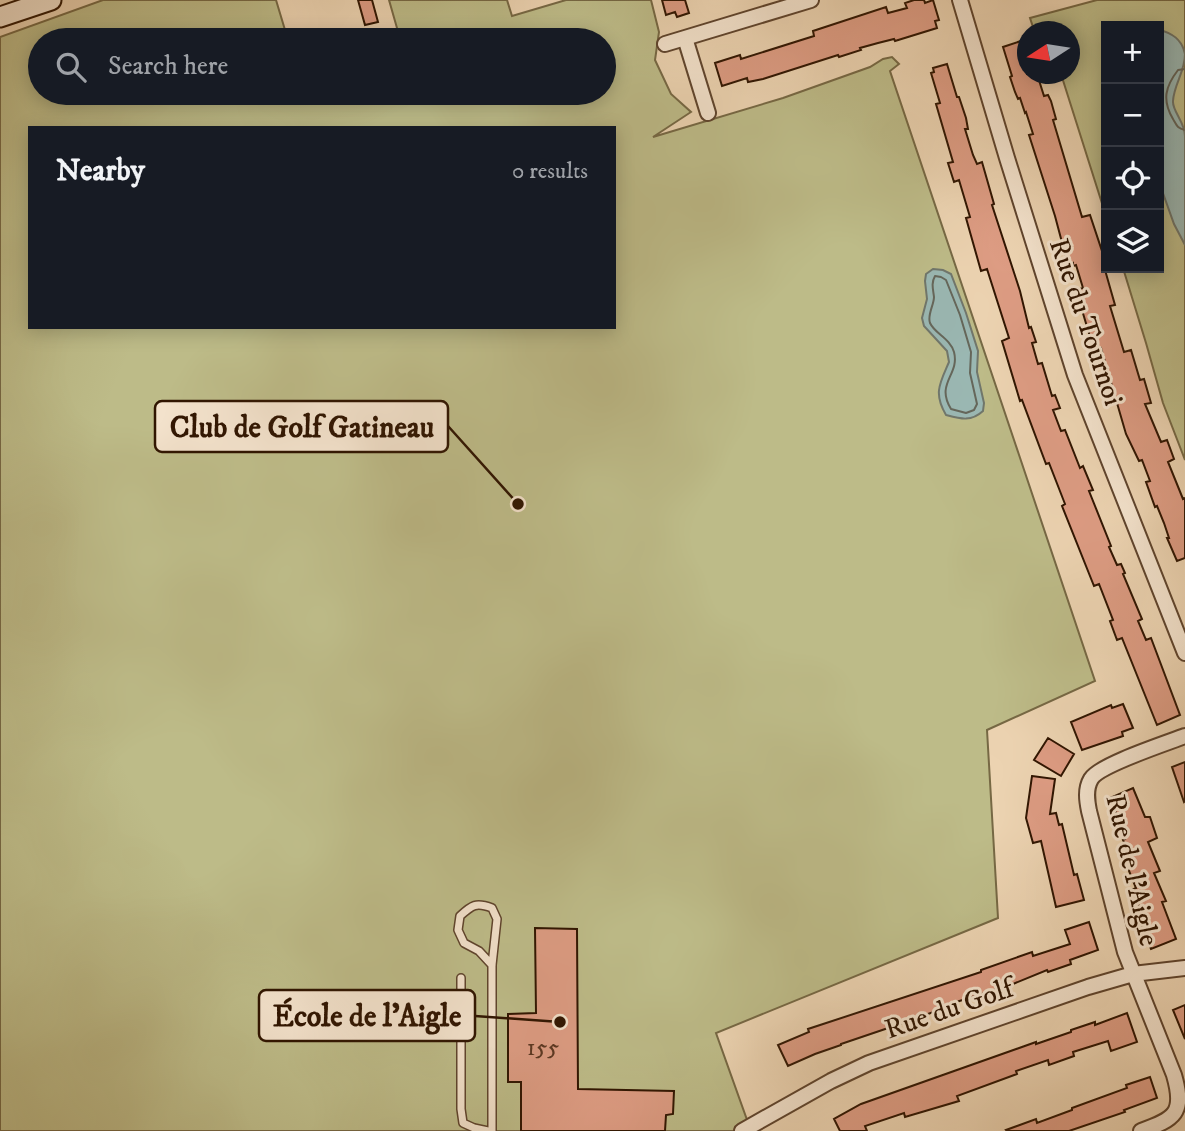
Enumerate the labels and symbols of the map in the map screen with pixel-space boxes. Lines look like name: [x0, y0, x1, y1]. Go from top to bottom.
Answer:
north arrow: [1017, 21, 1080, 84]
street label: Rue du Tournoi: [1041, 234, 1131, 410]
callout: Club de Golf Gatineau: [155, 401, 448, 452]
text: Club de Golf Gatineau: [170, 410, 434, 447]
street label: Rue de l'Aigle: [1098, 791, 1166, 949]
street label: Rue du Golf: [880, 969, 1022, 1047]
callout: École de l'Aigle: [259, 990, 475, 1041]
text: École de l'Aigle: [273, 997, 462, 1036]
house number: 155: [527, 1033, 559, 1063]

